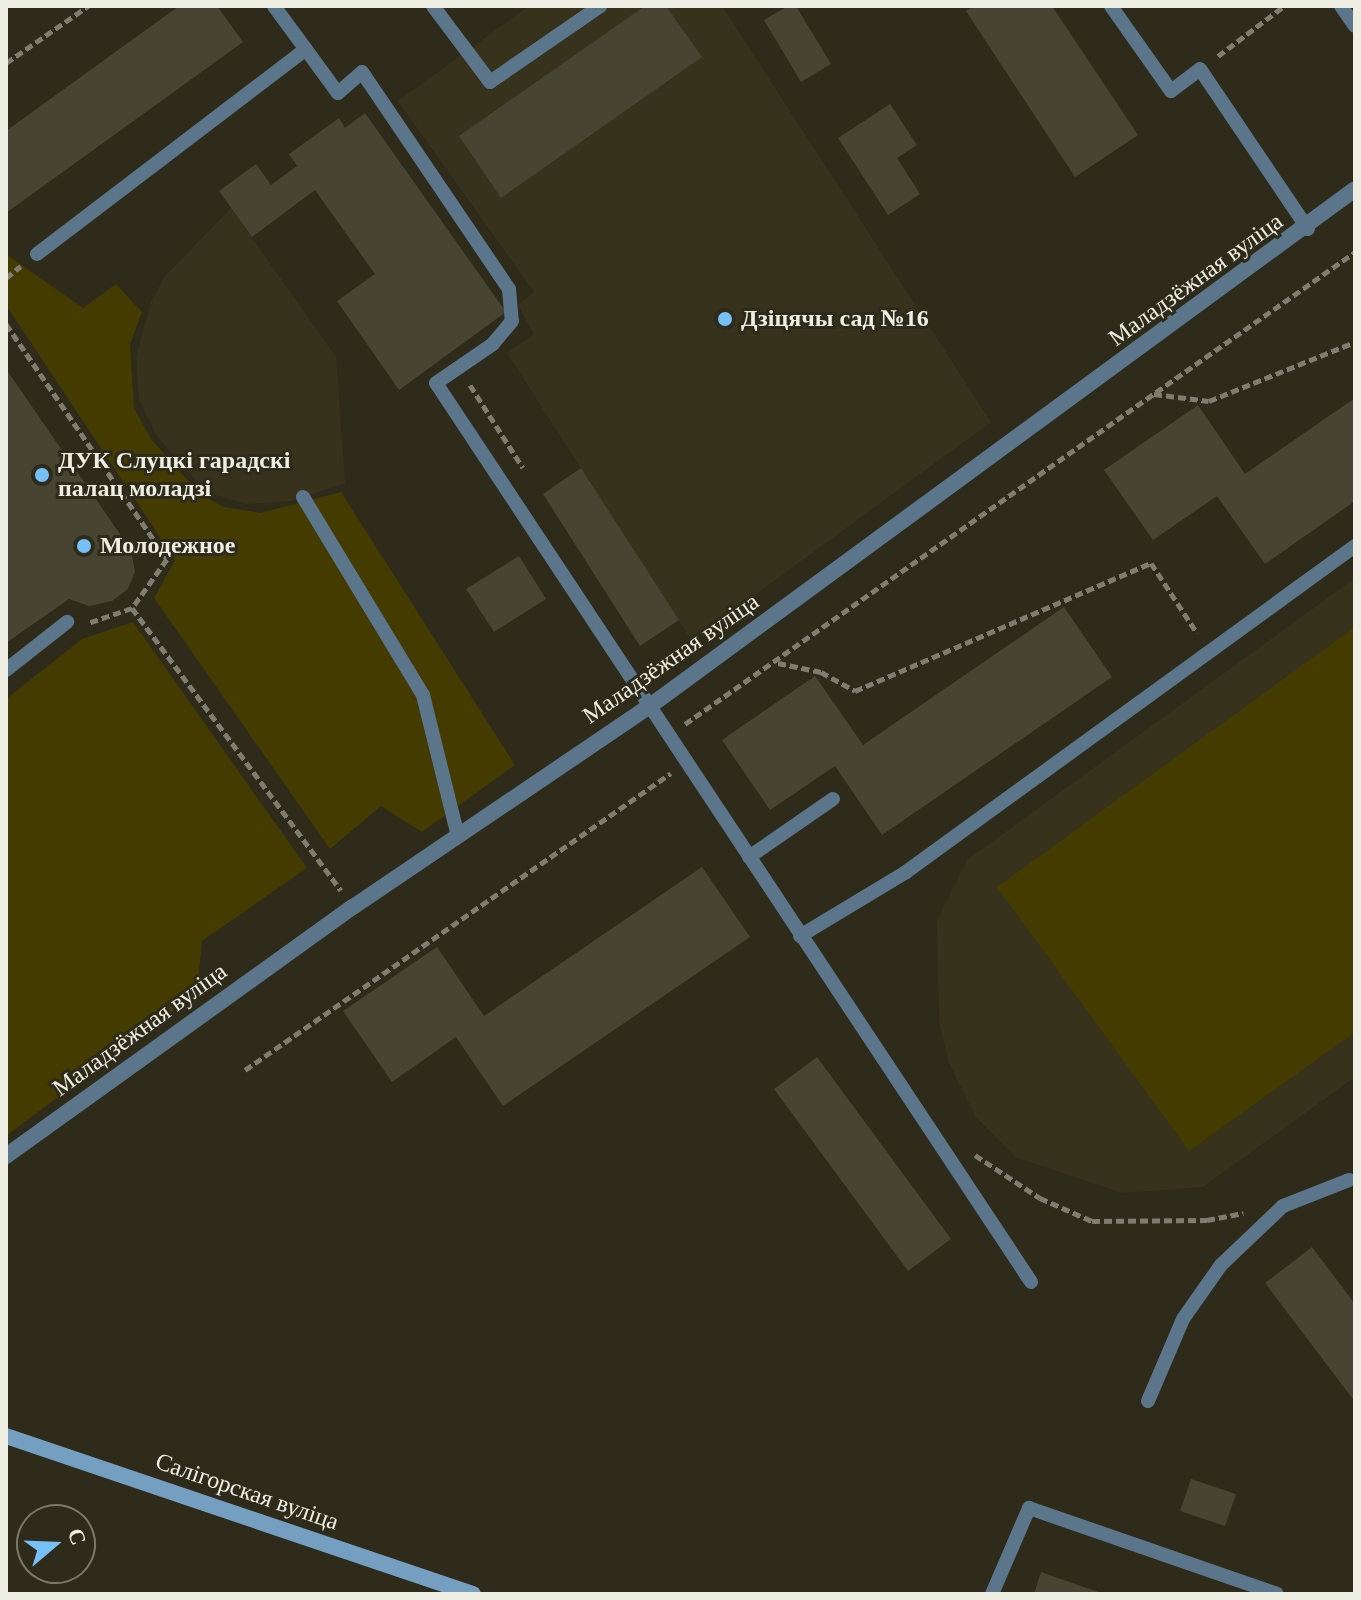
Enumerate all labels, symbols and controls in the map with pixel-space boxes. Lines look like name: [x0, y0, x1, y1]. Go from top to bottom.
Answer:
street label: Маладзёжная вуліца: [1103, 207, 1289, 353]
place label: Дзіцячы сад №16: [741, 305, 929, 333]
marker: Дзіцячы сад №16: [716, 310, 734, 328]
place label: ДУК Слуцкі гарадскі палац моладзі: [58, 447, 290, 503]
marker: ДУК Слуцкі гарадскі палац моладзі: [33, 466, 51, 484]
place label: Молодежное: [100, 532, 235, 560]
marker: Молодежное: [75, 537, 93, 555]
street label: Маладзёжная вуліца: [577, 587, 765, 731]
street label: Маладзёжная вуліца: [47, 957, 233, 1103]
street label: Салігорская вуліца: [152, 1447, 342, 1537]
north arrow: [16, 1504, 96, 1584]
text: С: [63, 1525, 92, 1548]

